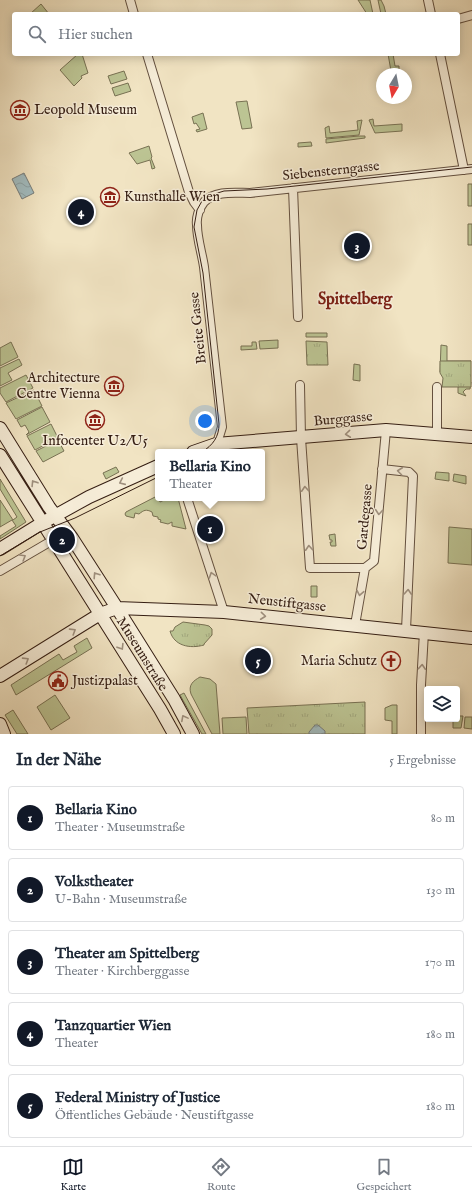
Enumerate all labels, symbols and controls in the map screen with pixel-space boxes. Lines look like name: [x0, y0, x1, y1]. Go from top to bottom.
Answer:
search box: [12, 12, 460, 56]
icon: search: [26, 23, 48, 45]
text: Hier suchen: [58, 25, 133, 44]
north arrow: [376, 68, 412, 104]
museum icon: Leopold Museum: [9, 99, 31, 121]
place label: Leopold Museum: [34, 101, 137, 119]
street label: Siebensterngasse: [282, 157, 381, 185]
museum icon: Kunsthalle Wien: [99, 186, 121, 208]
place label: Kunsthalle Wien: [124, 188, 221, 206]
pin: 4: [68, 197, 94, 227]
pin: 3: [344, 231, 370, 261]
district label: Spittelberg: [318, 290, 393, 310]
street label: Breite Gasse: [185, 291, 211, 365]
place label: Architecture Centre Vienna: [16, 369, 101, 403]
museum icon: Architecture Centre Vienna: [103, 375, 125, 397]
street label: Burggasse: [313, 407, 374, 431]
museum icon: Infocenter U2/U5: [84, 409, 106, 431]
your location: [195, 411, 215, 431]
one-way arrow: [344, 429, 351, 438]
place label: Infocenter U2/U5: [42, 432, 148, 450]
popup: [155, 449, 265, 501]
text: Bellaria Kino: [169, 457, 251, 476]
one-way arrow: [397, 467, 403, 476]
text: Theater: [169, 476, 212, 493]
one-way arrow: [119, 477, 127, 485]
one-way arrow: [32, 480, 39, 487]
street label: Gardegasse: [353, 483, 377, 551]
one-way arrow: [300, 486, 309, 492]
one-way arrow: [374, 508, 383, 515]
pin: 1: [197, 514, 223, 544]
pin: 2: [49, 525, 75, 555]
one-way arrow: [304, 545, 313, 551]
one-way arrow: [19, 555, 26, 562]
one-way arrow: [208, 571, 217, 578]
one-way arrow: [93, 572, 101, 579]
one-way arrow: [404, 589, 413, 595]
street label: Neustiftgasse: [247, 590, 328, 616]
one-way arrow: [356, 590, 364, 596]
one-way arrow: [260, 611, 266, 620]
street label: Museumstraße: [112, 614, 172, 695]
one-way arrow: [69, 628, 76, 636]
one-way arrow: [116, 643, 123, 650]
pin: 5: [245, 646, 271, 676]
church icon: Maria Schutz: [380, 650, 402, 672]
place label: Maria Schutz: [301, 652, 378, 670]
one-way arrow: [22, 657, 29, 665]
one-way arrow: [418, 664, 427, 670]
public building icon: Justizpalast: [47, 670, 69, 692]
place label: Justizpalast: [70, 672, 138, 690]
map controls: [424, 686, 460, 722]
button: layers: [424, 686, 460, 722]
one-way arrow: [181, 714, 189, 722]
text: In der Nähe: [16, 750, 101, 771]
text: 5 Ergebnisse: [389, 752, 456, 769]
text: Bellaria Kino: [55, 800, 137, 819]
text: 1: [28, 810, 32, 827]
text: 80 m: [431, 810, 455, 827]
text: Theater · Museumstraße: [55, 819, 185, 836]
text: Volkstheater: [55, 872, 133, 891]
text: 2: [27, 882, 33, 899]
text: 130 m: [426, 882, 455, 899]
text: U-Bahn · Museumstraße: [55, 891, 187, 908]
text: Theater am Spittelberg: [55, 944, 199, 963]
text: 3: [28, 954, 32, 971]
text: 170 m: [425, 954, 455, 971]
text: Theater · Kirchberggasse: [55, 963, 189, 980]
text: Tanzquartier Wien: [55, 1016, 171, 1035]
text: 4: [27, 1026, 33, 1043]
text: 180 m: [426, 1026, 455, 1043]
text: Theater: [55, 1035, 98, 1052]
text: Federal Ministry of Justice: [55, 1088, 220, 1107]
text: 5: [28, 1098, 32, 1115]
text: 180 m: [426, 1098, 455, 1115]
text: Öffentliches Gebäude · Neustiftgasse: [55, 1107, 254, 1124]
tab: Karte: [60, 1156, 86, 1194]
tab: Route: [207, 1156, 236, 1194]
tab: Gespeichert: [357, 1156, 412, 1194]

